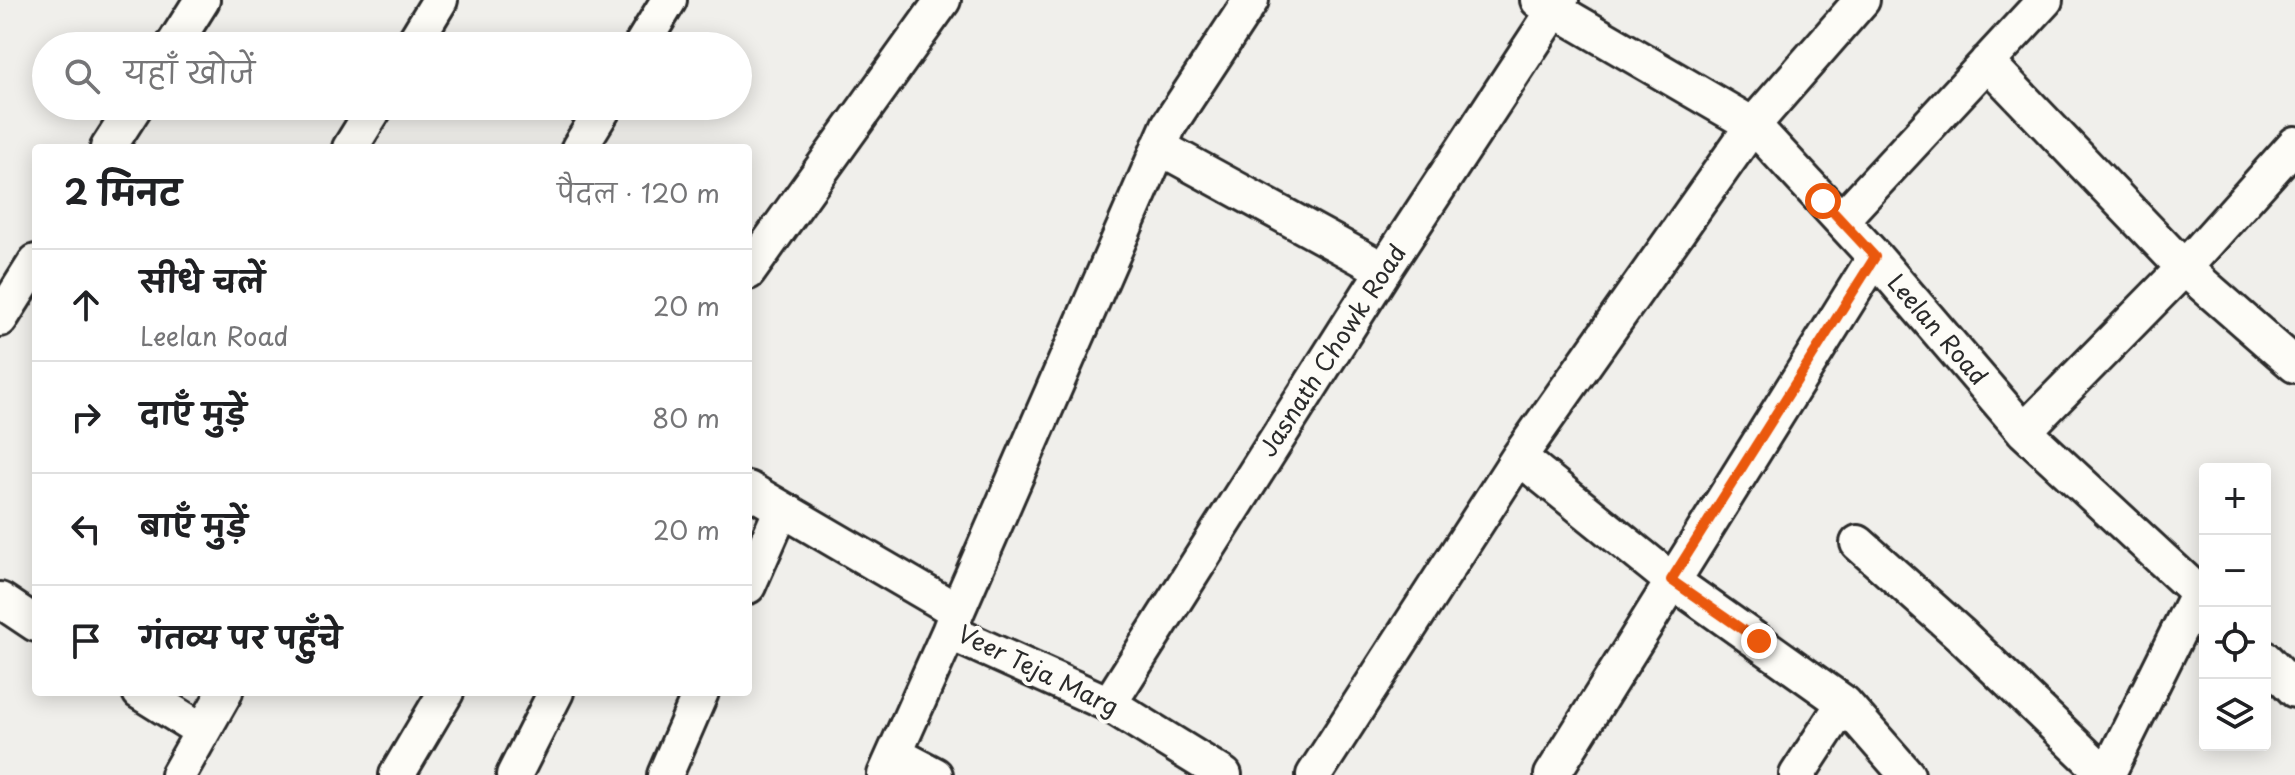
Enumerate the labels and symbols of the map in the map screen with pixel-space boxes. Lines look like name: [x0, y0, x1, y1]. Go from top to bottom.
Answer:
route start: [1805, 183, 1841, 219]
street label: Jasnath Chowk Road: [1249, 236, 1414, 463]
street label: Leelan Road: [1880, 265, 1997, 392]
street label: Veer Teja Marg: [953, 615, 1125, 724]
route end: [1741, 623, 1777, 659]

